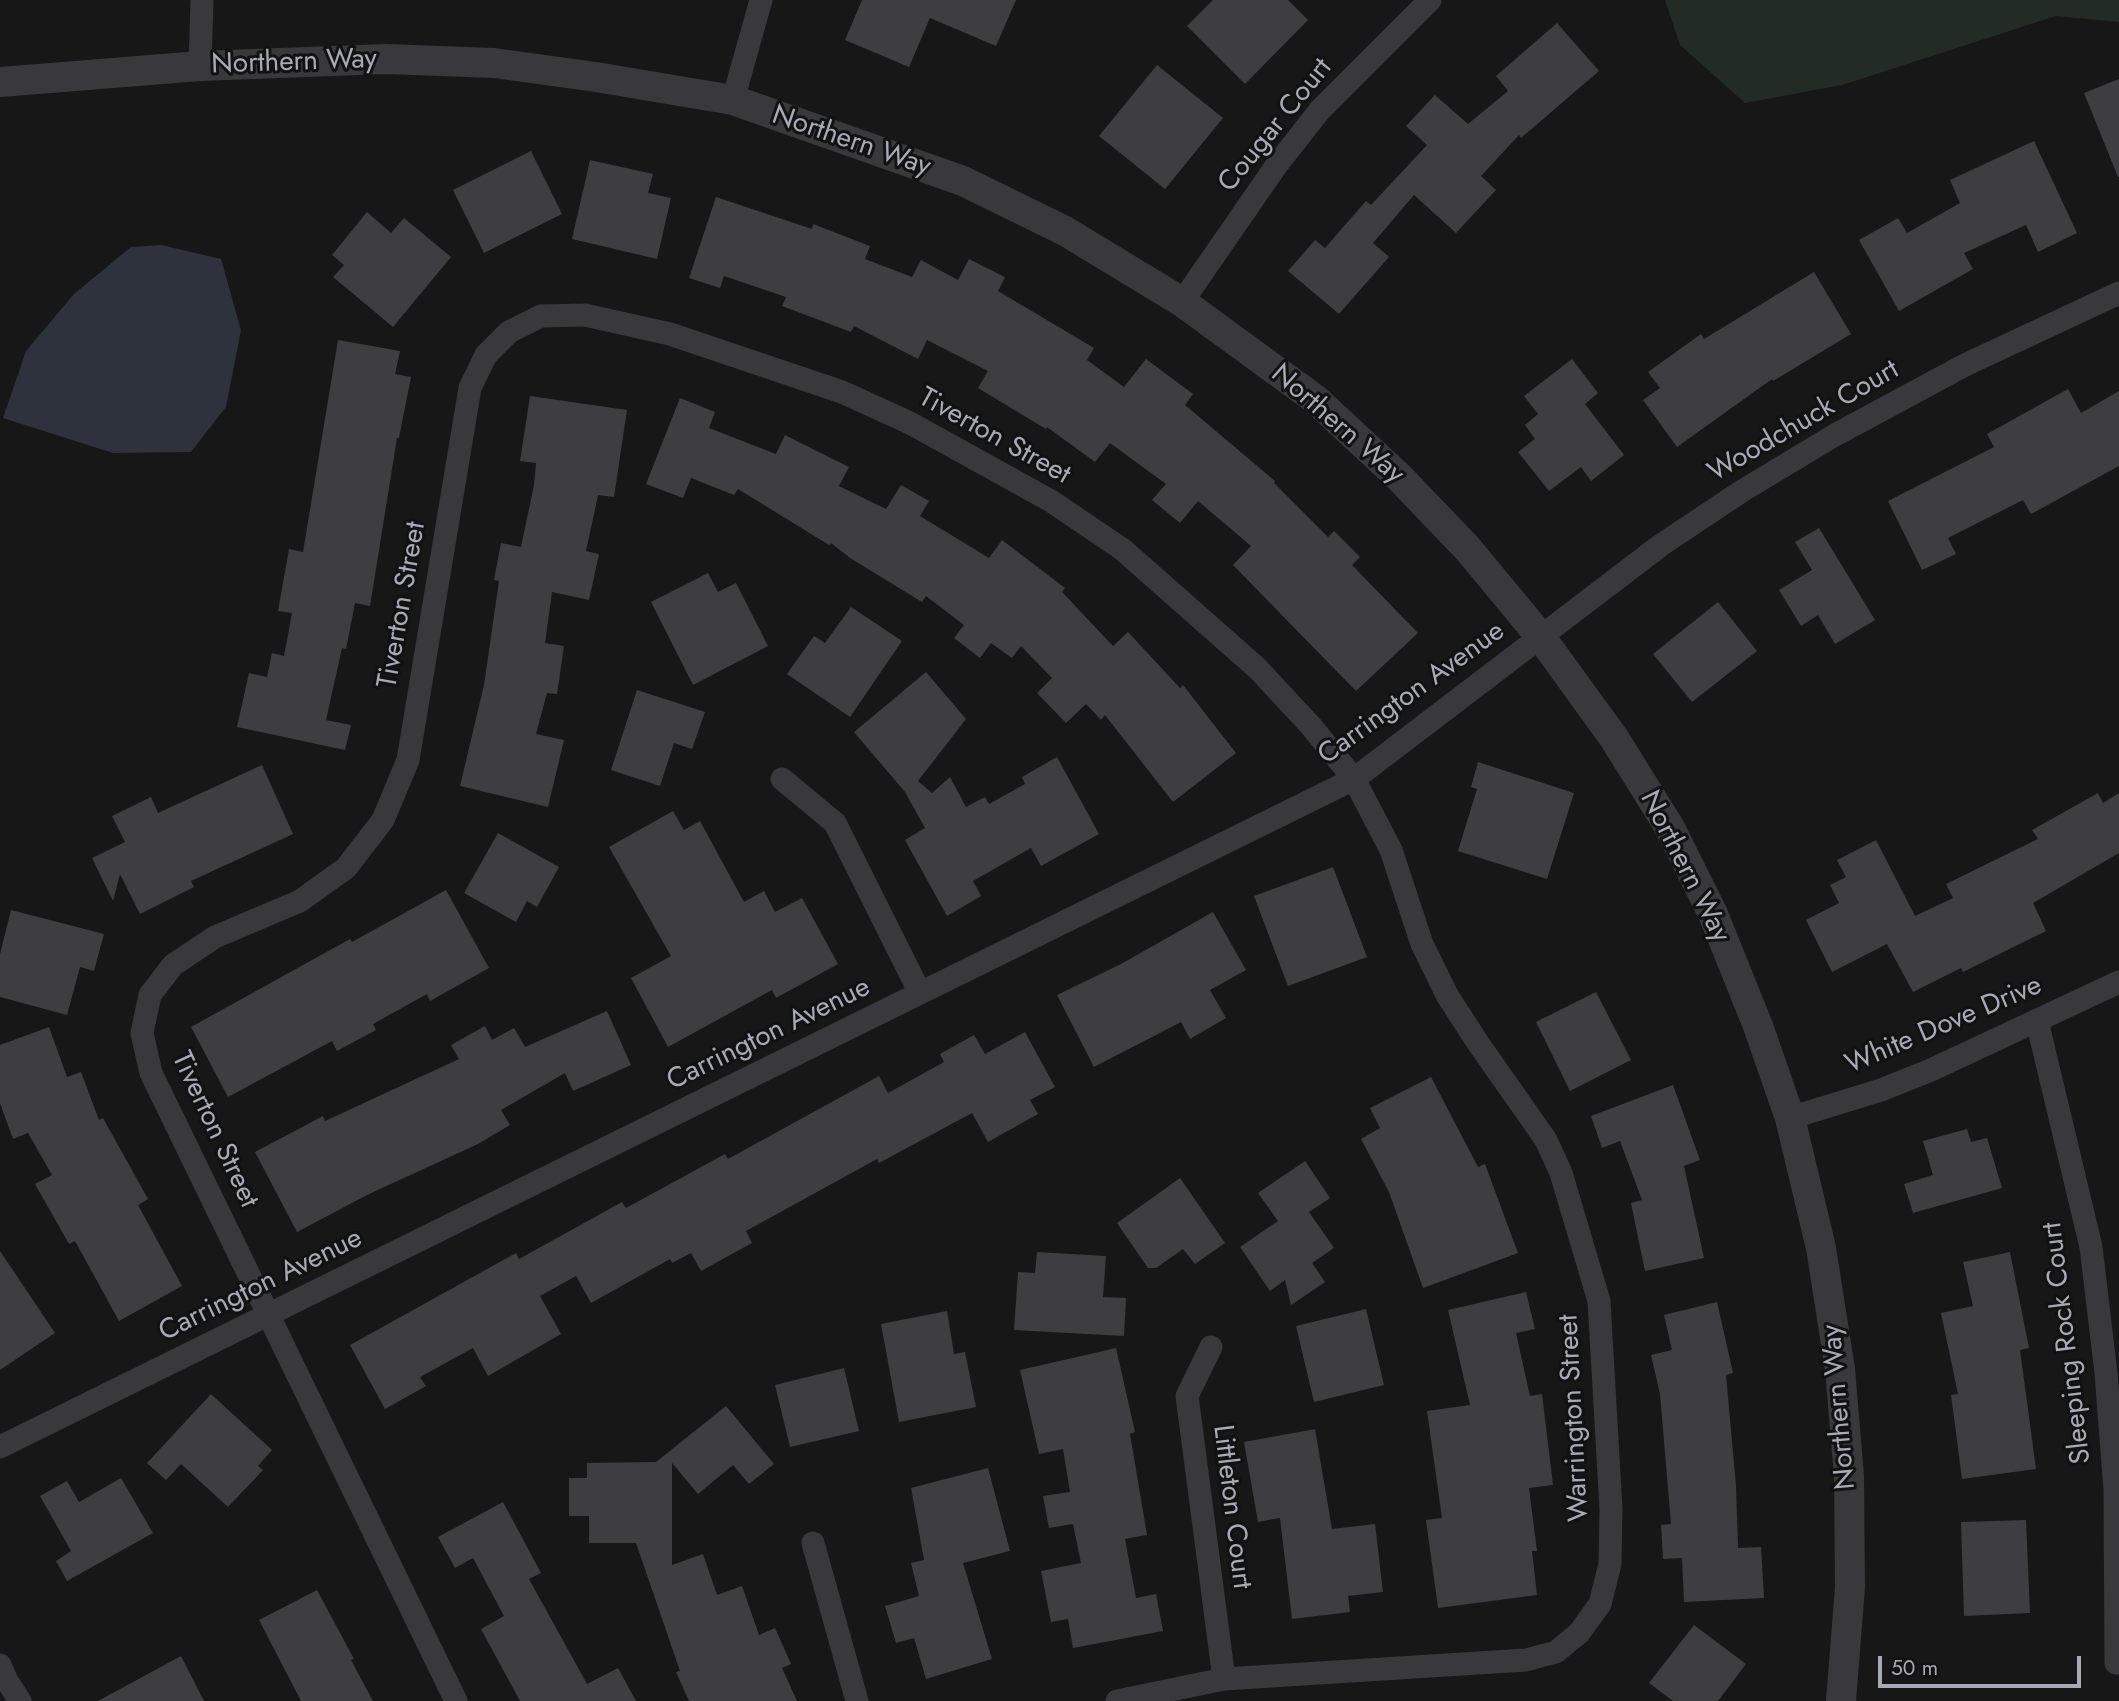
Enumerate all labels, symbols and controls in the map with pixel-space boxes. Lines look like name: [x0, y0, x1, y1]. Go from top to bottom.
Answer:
street label: Northern Way: [211, 43, 377, 83]
street label: Cougar Court: [1212, 52, 1340, 200]
street label: Northern Way: [767, 99, 935, 185]
street label: Woodchuck Court: [1703, 354, 1905, 490]
street label: Northern Way: [1263, 358, 1411, 492]
street label: Tiverton Street: [912, 382, 1076, 492]
street label: Tiverton Street: [372, 519, 434, 691]
street label: Carrington Avenue: [1312, 615, 1512, 773]
street label: Northern Way: [1631, 786, 1737, 948]
street label: White Dove Drive: [1841, 969, 2047, 1083]
street label: Carrington Avenue: [662, 971, 876, 1099]
street label: Tiverton Street: [163, 1047, 265, 1213]
street label: Sleeping Rock Court: [2036, 1220, 2100, 1466]
street label: Carrington Avenue: [154, 1222, 368, 1350]
street label: Warrington Street: [1553, 1314, 1597, 1522]
street label: Northern Way: [1816, 1323, 1864, 1491]
street label: Littleton Court: [1204, 1423, 1258, 1591]
scale bar: [1881, 1642, 2084, 1686]
text: 50 m: [1891, 1653, 1938, 1683]

